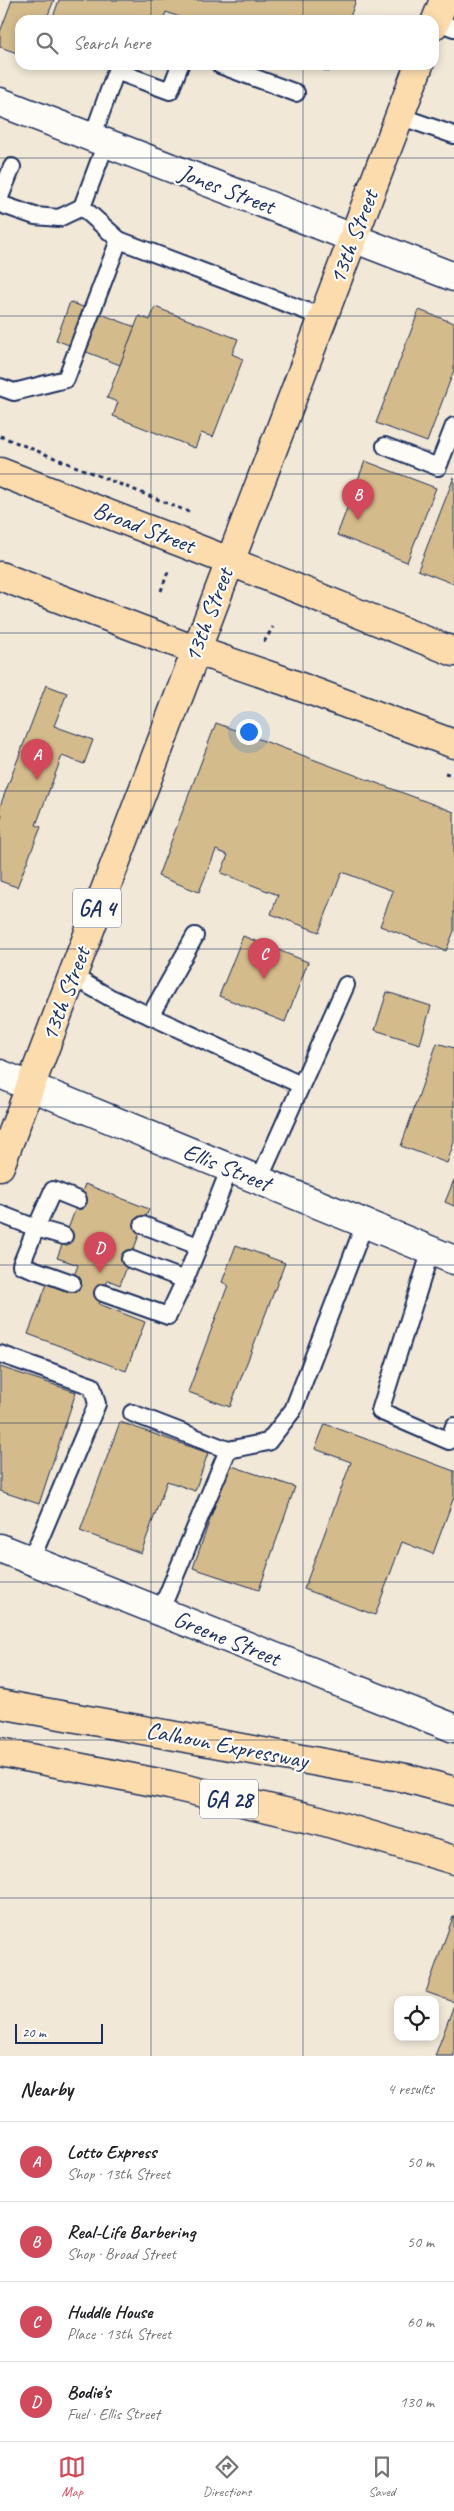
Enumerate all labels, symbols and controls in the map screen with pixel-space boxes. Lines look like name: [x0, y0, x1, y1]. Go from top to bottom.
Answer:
search box: [15, 15, 439, 70]
icon: search: [33, 29, 61, 57]
text: Search here: [73, 31, 150, 55]
street label: Jones Street: [174, 157, 281, 222]
street label: 13th Street: [321, 184, 385, 288]
pin: B: [342, 479, 374, 520]
street label: Broad Street: [89, 494, 201, 561]
street label: 13th Street: [176, 562, 240, 666]
your location: [236, 719, 262, 745]
pin: A: [21, 739, 53, 780]
road number: GA 4: [73, 888, 121, 928]
pin: C: [248, 938, 280, 979]
street label: 13th Street: [33, 941, 97, 1045]
street label: Ellis Street: [179, 1136, 278, 1199]
pin: D: [84, 1232, 116, 1273]
street label: Greene Street: [169, 1603, 287, 1674]
street label: Calhoun Expressway: [144, 1715, 312, 1776]
road number: GA 28: [200, 1780, 258, 1818]
map controls: [394, 1996, 439, 2041]
button: locate: [394, 1996, 439, 2041]
scale bar: [15, 2021, 102, 2044]
text: 20 m: [22, 2024, 46, 2041]
text: Nearby: [20, 2076, 73, 2102]
text: 4 results: [387, 2079, 434, 2099]
text: Lotto Express: [67, 2140, 156, 2164]
text: A: [32, 2152, 40, 2172]
text: 50 m: [407, 2152, 434, 2172]
text: Shop · 13th Street: [67, 2164, 170, 2184]
text: Real-Life Barbering: [67, 2220, 195, 2244]
text: B: [32, 2232, 40, 2252]
text: 50 m: [407, 2232, 434, 2252]
text: Shop · Broad Street: [67, 2244, 176, 2264]
text: Huddle House: [67, 2300, 152, 2324]
text: C: [32, 2312, 40, 2332]
text: 60 m: [407, 2312, 434, 2332]
text: Place · 13th Street: [67, 2324, 171, 2344]
text: Bodie's: [67, 2380, 110, 2404]
text: D: [31, 2392, 41, 2412]
text: 130 m: [400, 2392, 434, 2412]
text: Fuel · Ellis Street: [67, 2404, 160, 2424]
tab: Map: [58, 2453, 86, 2500]
tab: Directions: [203, 2453, 251, 2500]
tab: Saved: [368, 2453, 396, 2500]

